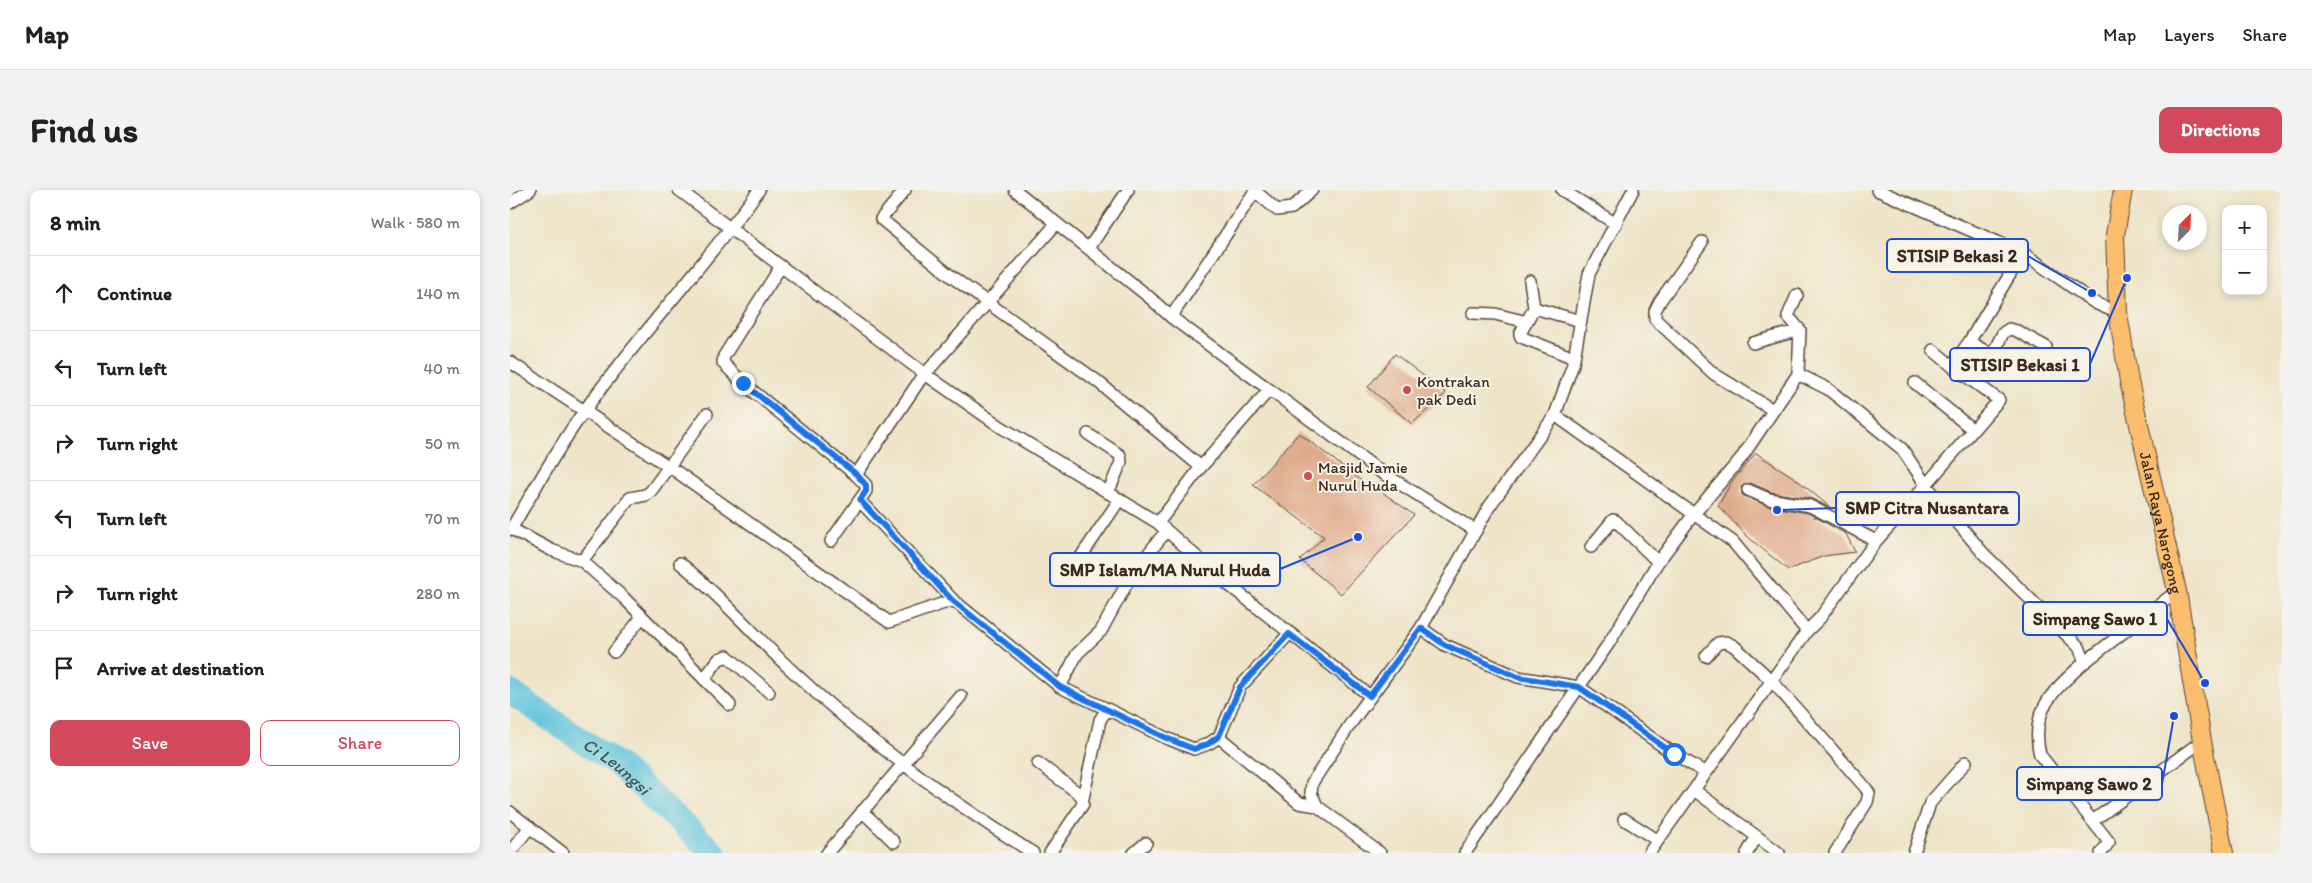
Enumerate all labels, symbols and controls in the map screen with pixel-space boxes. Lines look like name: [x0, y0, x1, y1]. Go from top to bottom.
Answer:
text: Map: [25, 20, 69, 49]
text: Map: [2103, 24, 2136, 46]
text: Layers: [2164, 24, 2214, 46]
text: Share: [2242, 24, 2287, 46]
button: Directions: [2159, 107, 2282, 153]
text: Find us: [30, 109, 138, 151]
north arrow: [2162, 205, 2207, 250]
map controls: [2222, 205, 2267, 295]
button: +: [2222, 205, 2267, 250]
text: 8 min: [50, 210, 100, 235]
text: Walk · 580 m: [371, 213, 460, 232]
callout: STISIP Bekasi 2: [1887, 239, 2028, 272]
text: STISIP Bekasi 2: [1897, 245, 2018, 267]
button: −: [2222, 250, 2267, 295]
icon: ahead: [50, 279, 78, 307]
text: Continue: [97, 282, 172, 305]
text: 140 m: [416, 284, 460, 303]
callout: STISIP Bekasi 1: [1950, 348, 2090, 381]
icon: left: [50, 354, 78, 382]
text: STISIP Bekasi 1: [1960, 354, 2080, 376]
text: Turn left: [97, 357, 167, 380]
text: 40 m: [423, 359, 460, 378]
route end: [732, 372, 755, 395]
place label: Kontrakan pak Dedi: [1417, 372, 1490, 409]
marker: Kontrakan pak Dedi: [1401, 384, 1413, 396]
icon: right: [50, 429, 78, 457]
text: Turn right: [97, 432, 178, 455]
text: 50 m: [425, 434, 460, 453]
street label: Jalan Raya Narogong: [2135, 450, 2186, 596]
place label: Masjid Jamie Nurul Huda: [1318, 458, 1408, 495]
marker: Masjid Jamie Nurul Huda: [1302, 470, 1314, 482]
callout: SMP Citra Nusantara: [1836, 492, 2019, 525]
text: SMP Citra Nusantara: [1845, 497, 2010, 519]
icon: left: [50, 504, 78, 532]
text: Turn left: [97, 507, 167, 530]
text: 70 m: [425, 509, 460, 528]
callout: SMP Islam/MA Nurul Huda: [1050, 553, 1280, 586]
text: SMP Islam/MA Nurul Huda: [1060, 559, 1271, 581]
icon: right: [50, 579, 78, 607]
text: Turn right: [97, 582, 178, 605]
text: 280 m: [416, 584, 460, 603]
callout: Simpang Sawo 1: [2023, 602, 2167, 635]
text: Simpang Sawo 1: [2033, 608, 2158, 630]
icon: arrive: [50, 654, 78, 682]
text: Arrive at destination: [97, 657, 264, 680]
button: Save: [50, 720, 250, 766]
button: Share: [260, 720, 460, 766]
water label: Ci Leungsi: [579, 733, 656, 801]
route start: [1663, 743, 1686, 766]
callout: Simpang Sawo 2: [2017, 767, 2162, 800]
text: Simpang Sawo 2: [2026, 773, 2152, 795]

